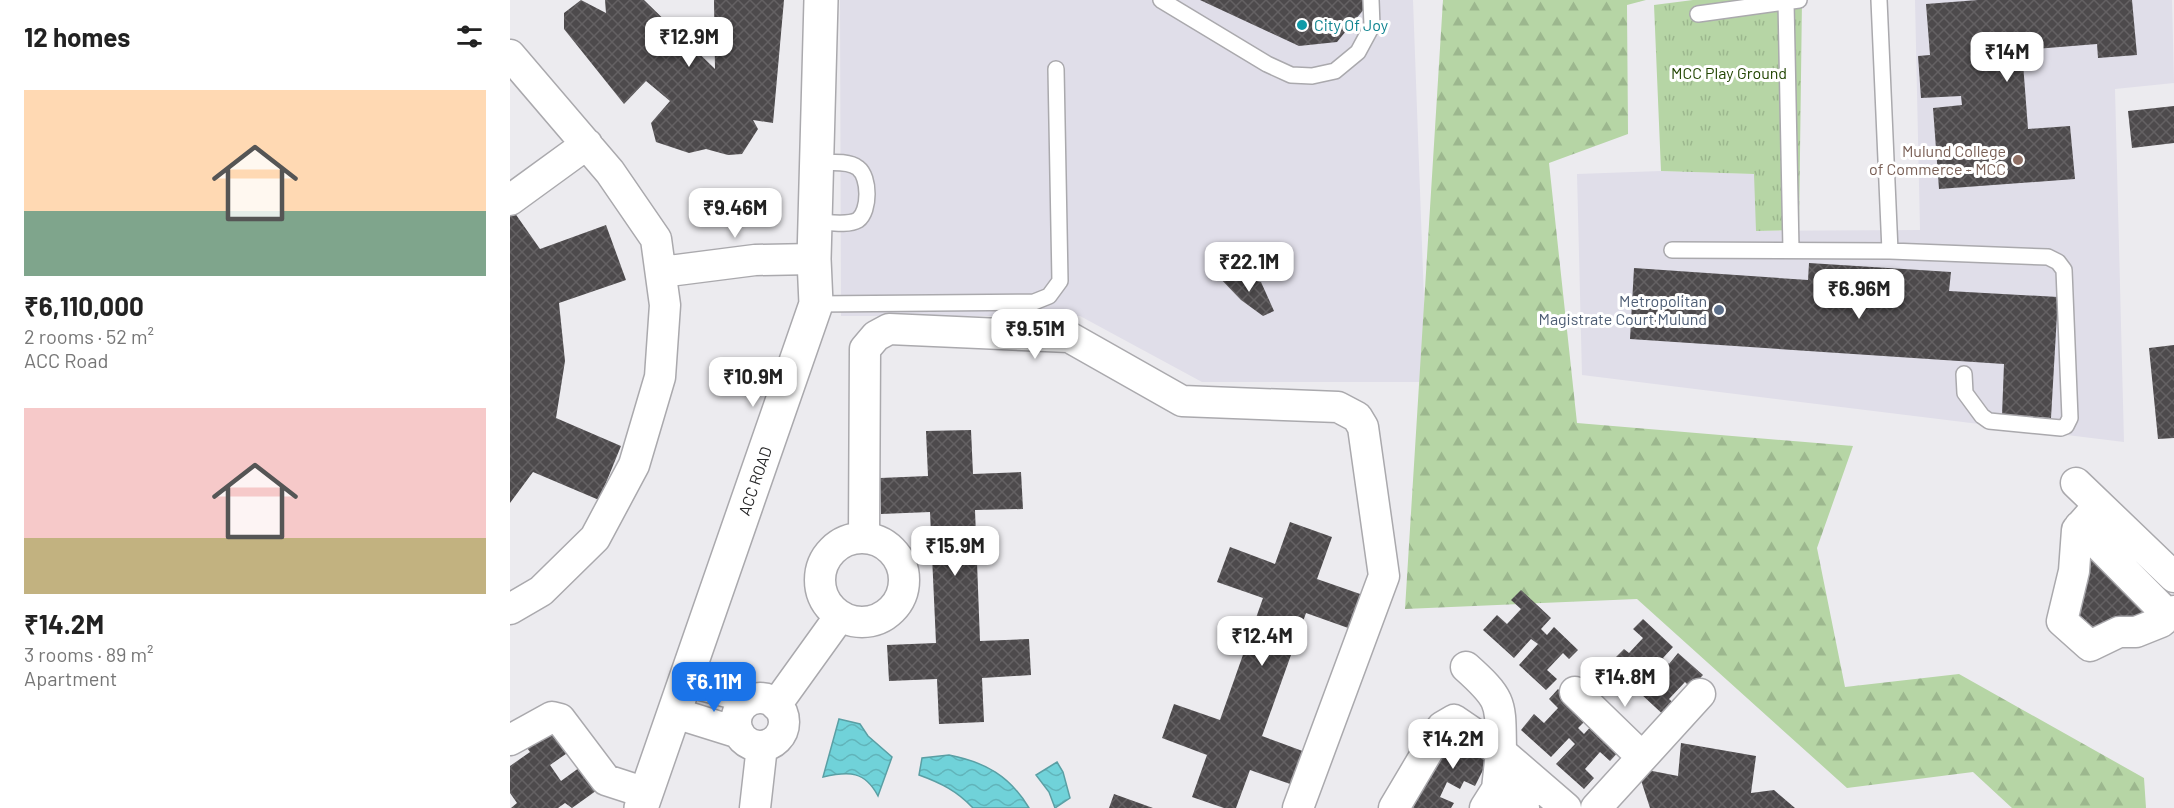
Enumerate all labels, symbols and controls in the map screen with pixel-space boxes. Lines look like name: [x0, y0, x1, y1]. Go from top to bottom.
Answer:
place label: City Of Joy: [1314, 15, 1389, 34]
pin: ₹12.9M: [640, 17, 738, 68]
marker: City Of Joy: [1295, 18, 1309, 32]
icon: filters: [453, 20, 486, 53]
text: 12 homes: [24, 21, 130, 52]
text: ₹12.9M: [659, 24, 719, 48]
pin: ₹14M: [1971, 32, 2043, 83]
text: ₹14M: [1985, 39, 2029, 63]
park label: MCC Play Ground: [1671, 63, 1787, 82]
icon: home: [201, 129, 309, 237]
place label: Mulund College of Commerce - MCC: [1869, 141, 2006, 178]
marker: Mulund College of Commerce - MCC: [2011, 153, 2025, 167]
pin: ₹9.46M: [686, 188, 784, 239]
text: ₹9.46M: [703, 195, 767, 219]
pin: ₹22.1M: [1200, 242, 1298, 293]
text: ₹22.1M: [1219, 249, 1279, 273]
pin: ₹6.96M: [1810, 269, 1908, 320]
text: ₹6.96M: [1827, 276, 1891, 300]
text: ₹6,110,000: [24, 290, 144, 321]
place label: Metropolitan Magistrate Court Mulund: [1538, 291, 1707, 328]
marker: Metropolitan Magistrate Court Mulund: [1712, 303, 1726, 317]
pin: ₹9.51M: [986, 309, 1084, 360]
text: ₹9.51M: [1005, 316, 1065, 340]
text: 2 rooms · 52 m²: [24, 324, 154, 348]
text: ACC Road: [24, 348, 108, 372]
pin: ₹10.9M: [704, 357, 802, 408]
text: ₹10.9M: [723, 364, 783, 388]
street label: ACC ROAD: [734, 444, 775, 518]
icon: home: [201, 447, 309, 555]
pin: ₹15.9M: [906, 526, 1004, 577]
text: ₹15.9M: [925, 533, 985, 557]
text: ₹14.2M: [24, 608, 104, 639]
pin: ₹12.4M: [1213, 616, 1311, 667]
text: ₹12.4M: [1231, 623, 1293, 647]
text: 3 rooms · 89 m²: [24, 642, 154, 666]
pin: ₹14.8M: [1576, 657, 1674, 708]
pin: ₹6.11M: [665, 662, 763, 713]
text: ₹14.8M: [1594, 664, 1656, 688]
text: Apartment: [24, 666, 117, 690]
text: ₹6.11M: [686, 669, 742, 693]
pin: ₹14.2M: [1404, 719, 1502, 770]
text: ₹14.2M: [1422, 726, 1484, 750]

